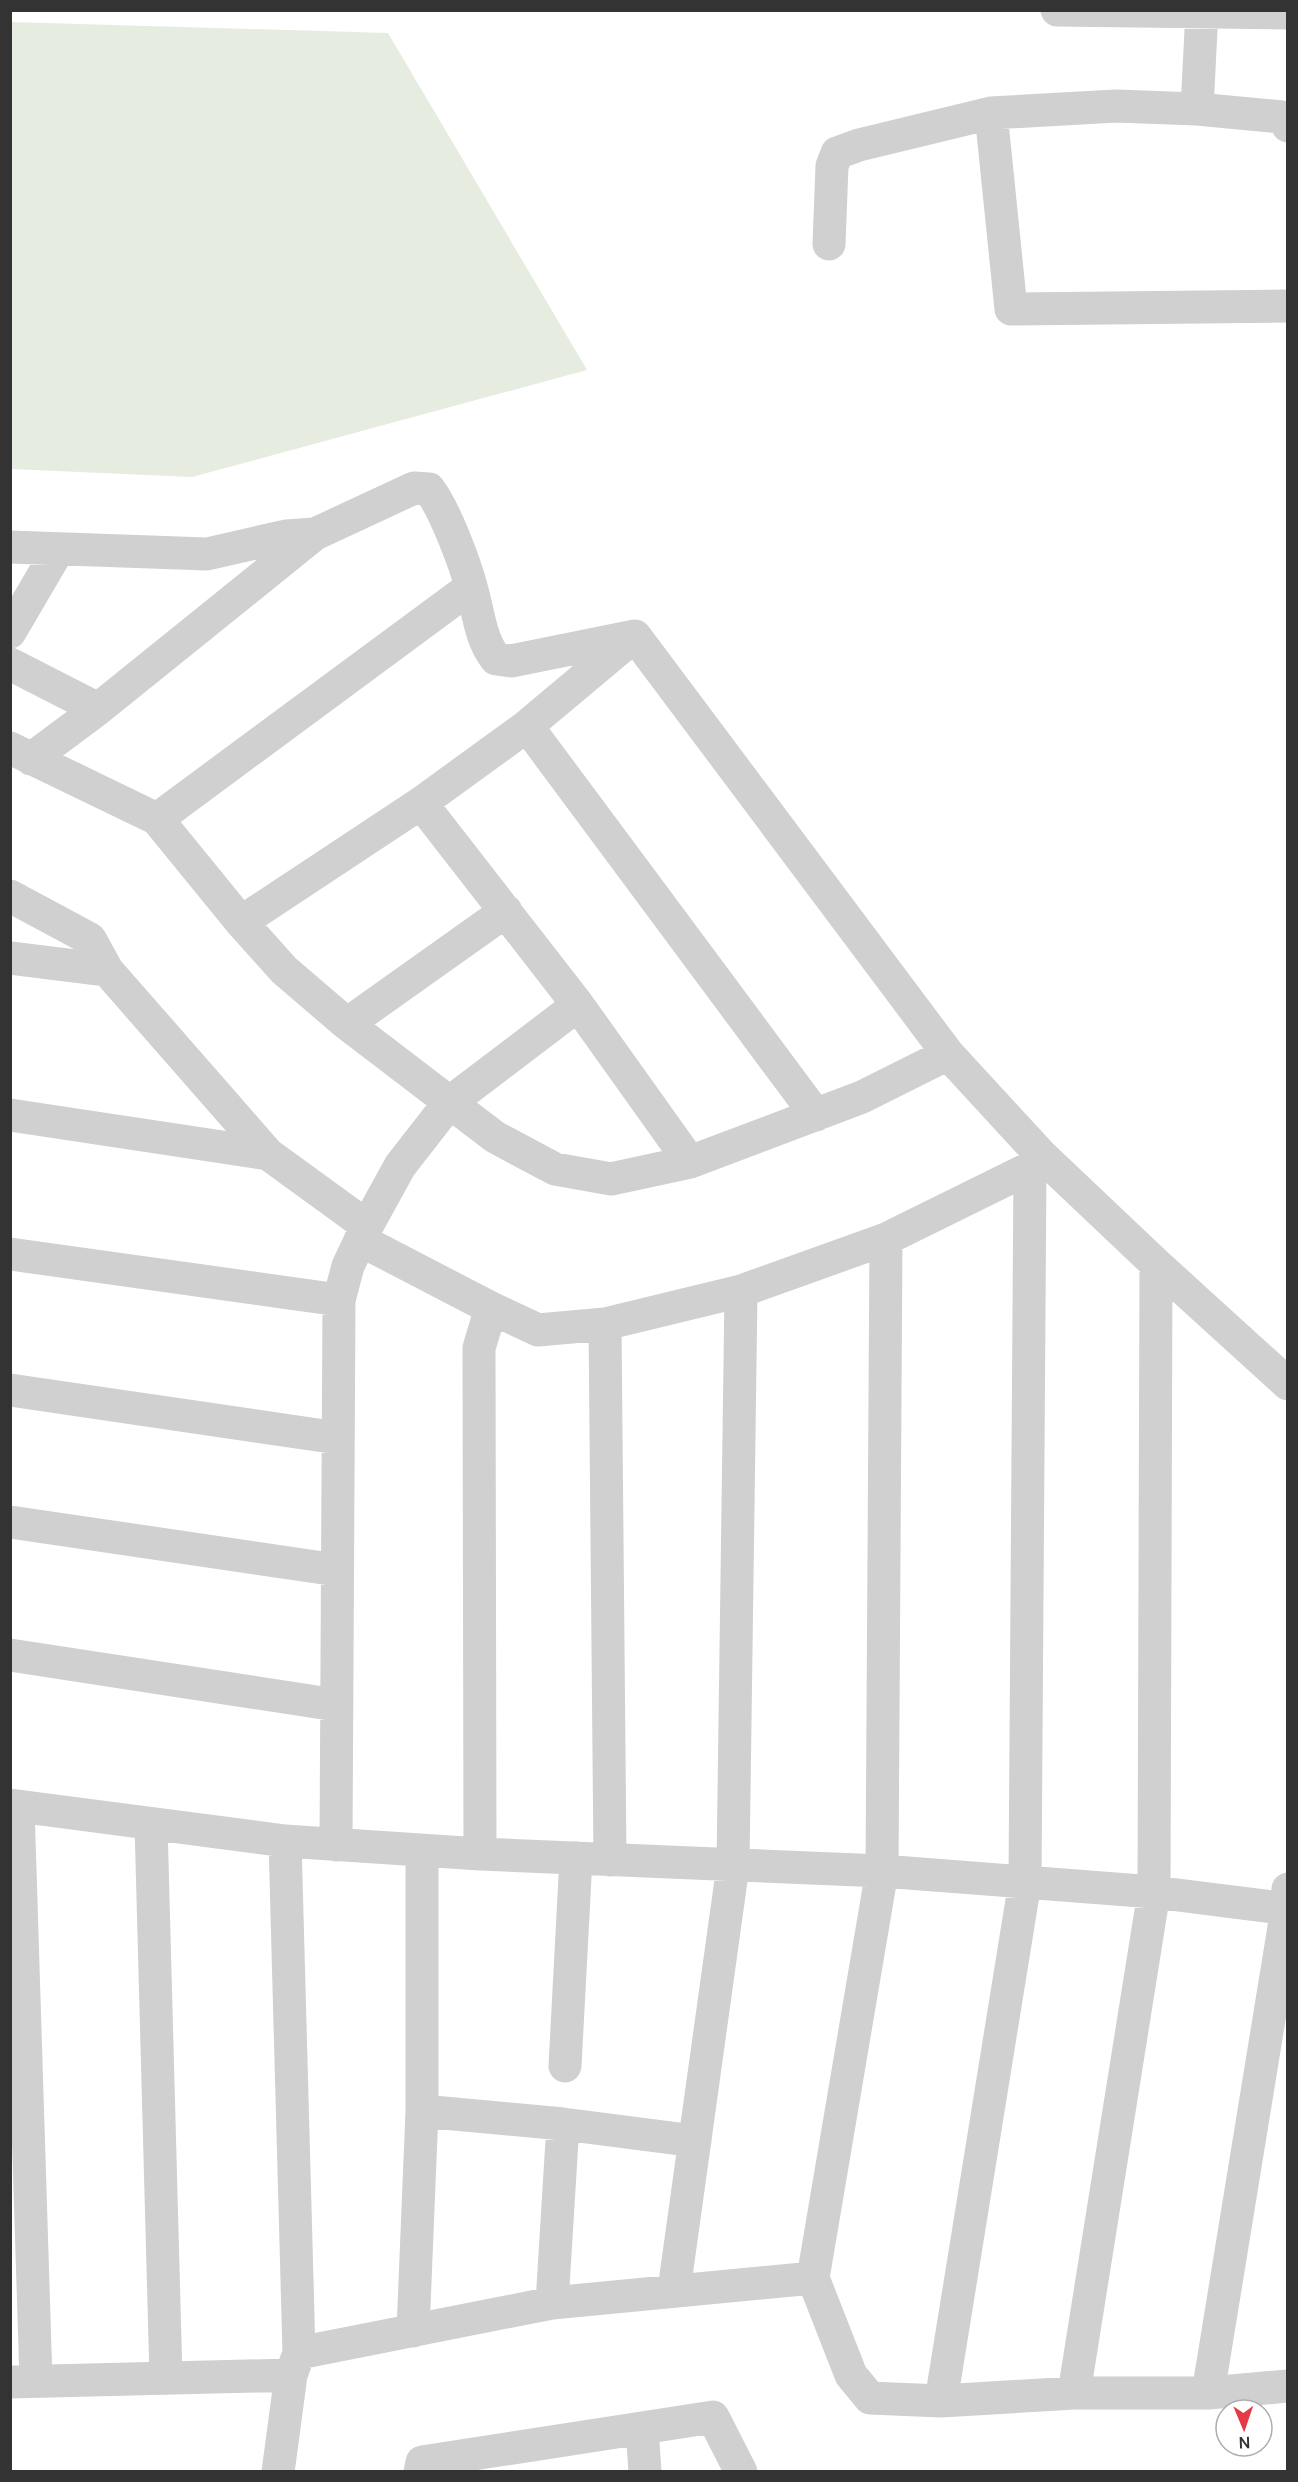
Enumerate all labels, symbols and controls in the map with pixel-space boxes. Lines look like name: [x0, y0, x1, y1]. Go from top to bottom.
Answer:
north arrow: [1214, 2398, 1274, 2458]
text: N: [1238, 2432, 1251, 2454]

